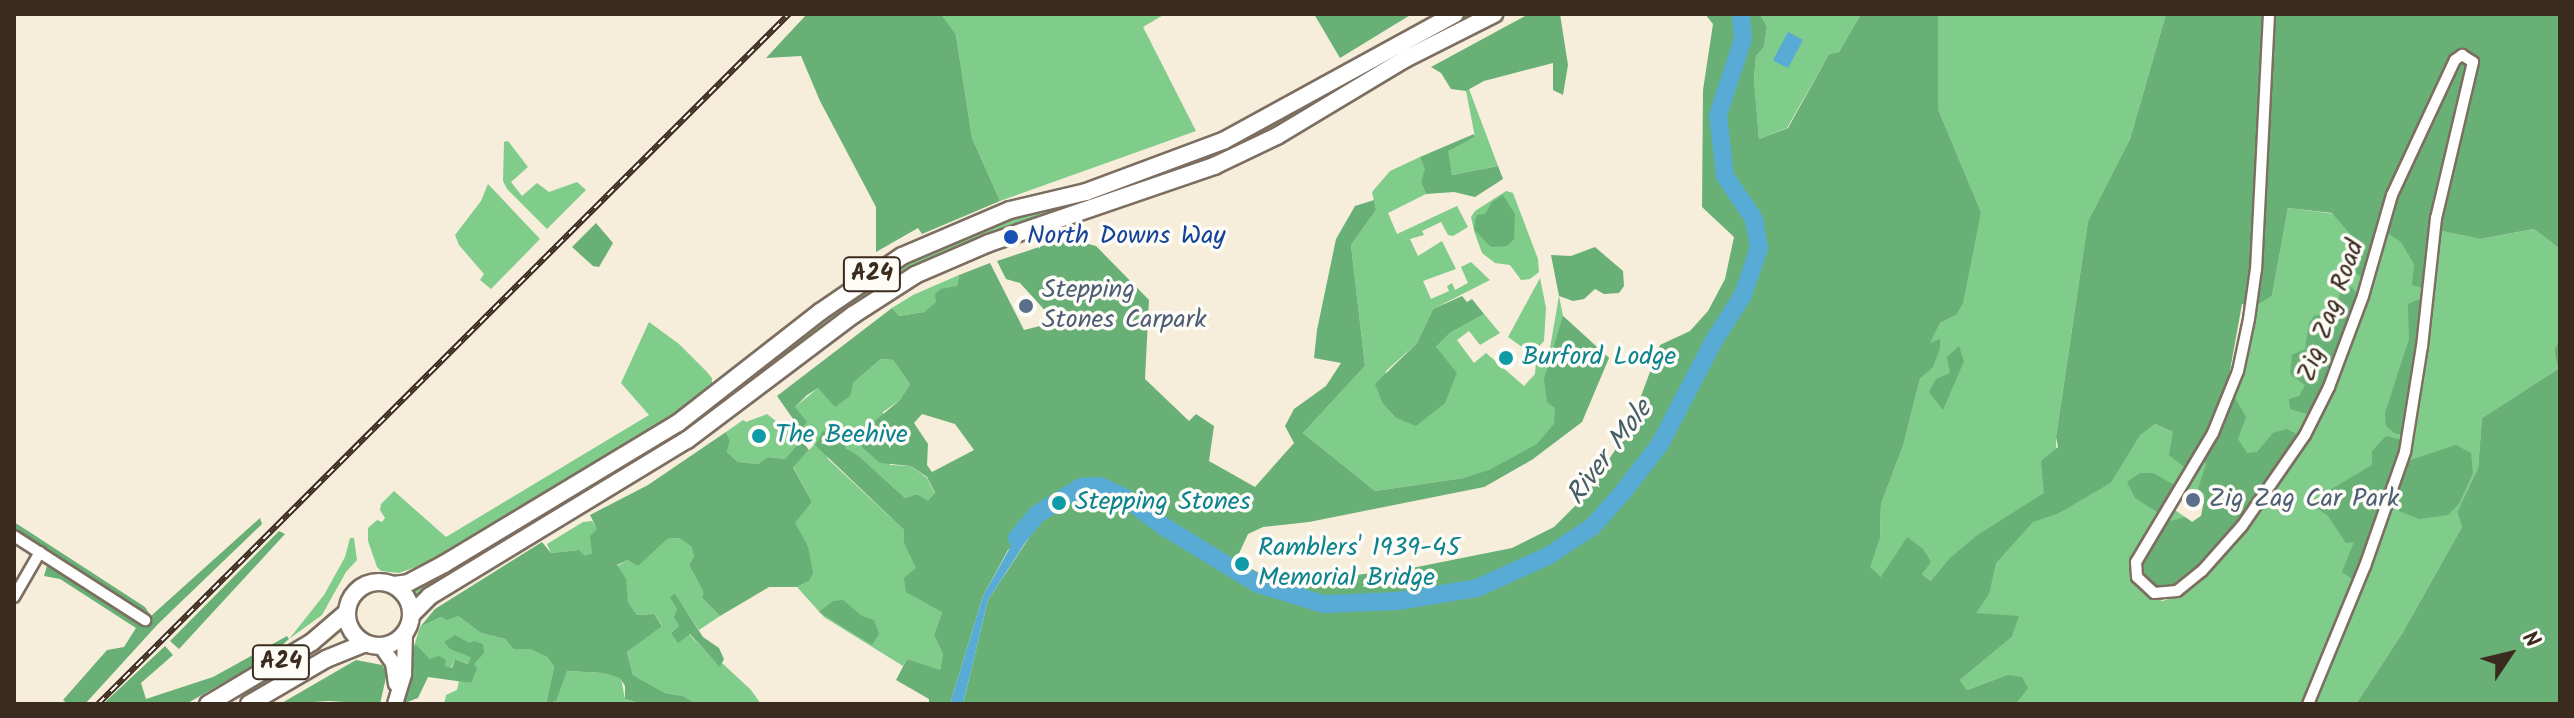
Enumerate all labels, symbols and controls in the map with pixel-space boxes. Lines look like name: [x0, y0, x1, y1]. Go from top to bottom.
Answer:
place label: North Downs Way: [1027, 221, 1226, 253]
marker: North Downs Way: [1002, 228, 1020, 246]
street label: Zig Zag Road: [2292, 236, 2372, 386]
road number: A24: [842, 254, 902, 294]
place label: Stepping Stones Carpark: [1042, 275, 1207, 336]
marker: Stepping Stones Carpark: [1017, 297, 1035, 315]
place label: Burford Lodge: [1522, 342, 1676, 374]
marker: Burford Lodge: [1497, 349, 1515, 367]
water label: River Mole: [1560, 394, 1660, 512]
place label: The Beehive: [775, 420, 908, 452]
marker: The Beehive: [750, 427, 768, 445]
place label: Zig Zag Car Park: [2209, 484, 2399, 516]
place label: Stepping Stones: [1075, 487, 1251, 519]
marker: Zig Zag Car Park: [2184, 491, 2202, 509]
marker: Stepping Stones: [1050, 494, 1068, 512]
place label: Ramblers' 1939-45 Memorial Bridge: [1258, 533, 1460, 594]
marker: Ramblers' 1939-45 Memorial Bridge: [1233, 555, 1251, 573]
north arrow: [2470, 614, 2550, 694]
text: N: [2512, 624, 2548, 656]
road number: A24: [251, 642, 311, 682]

